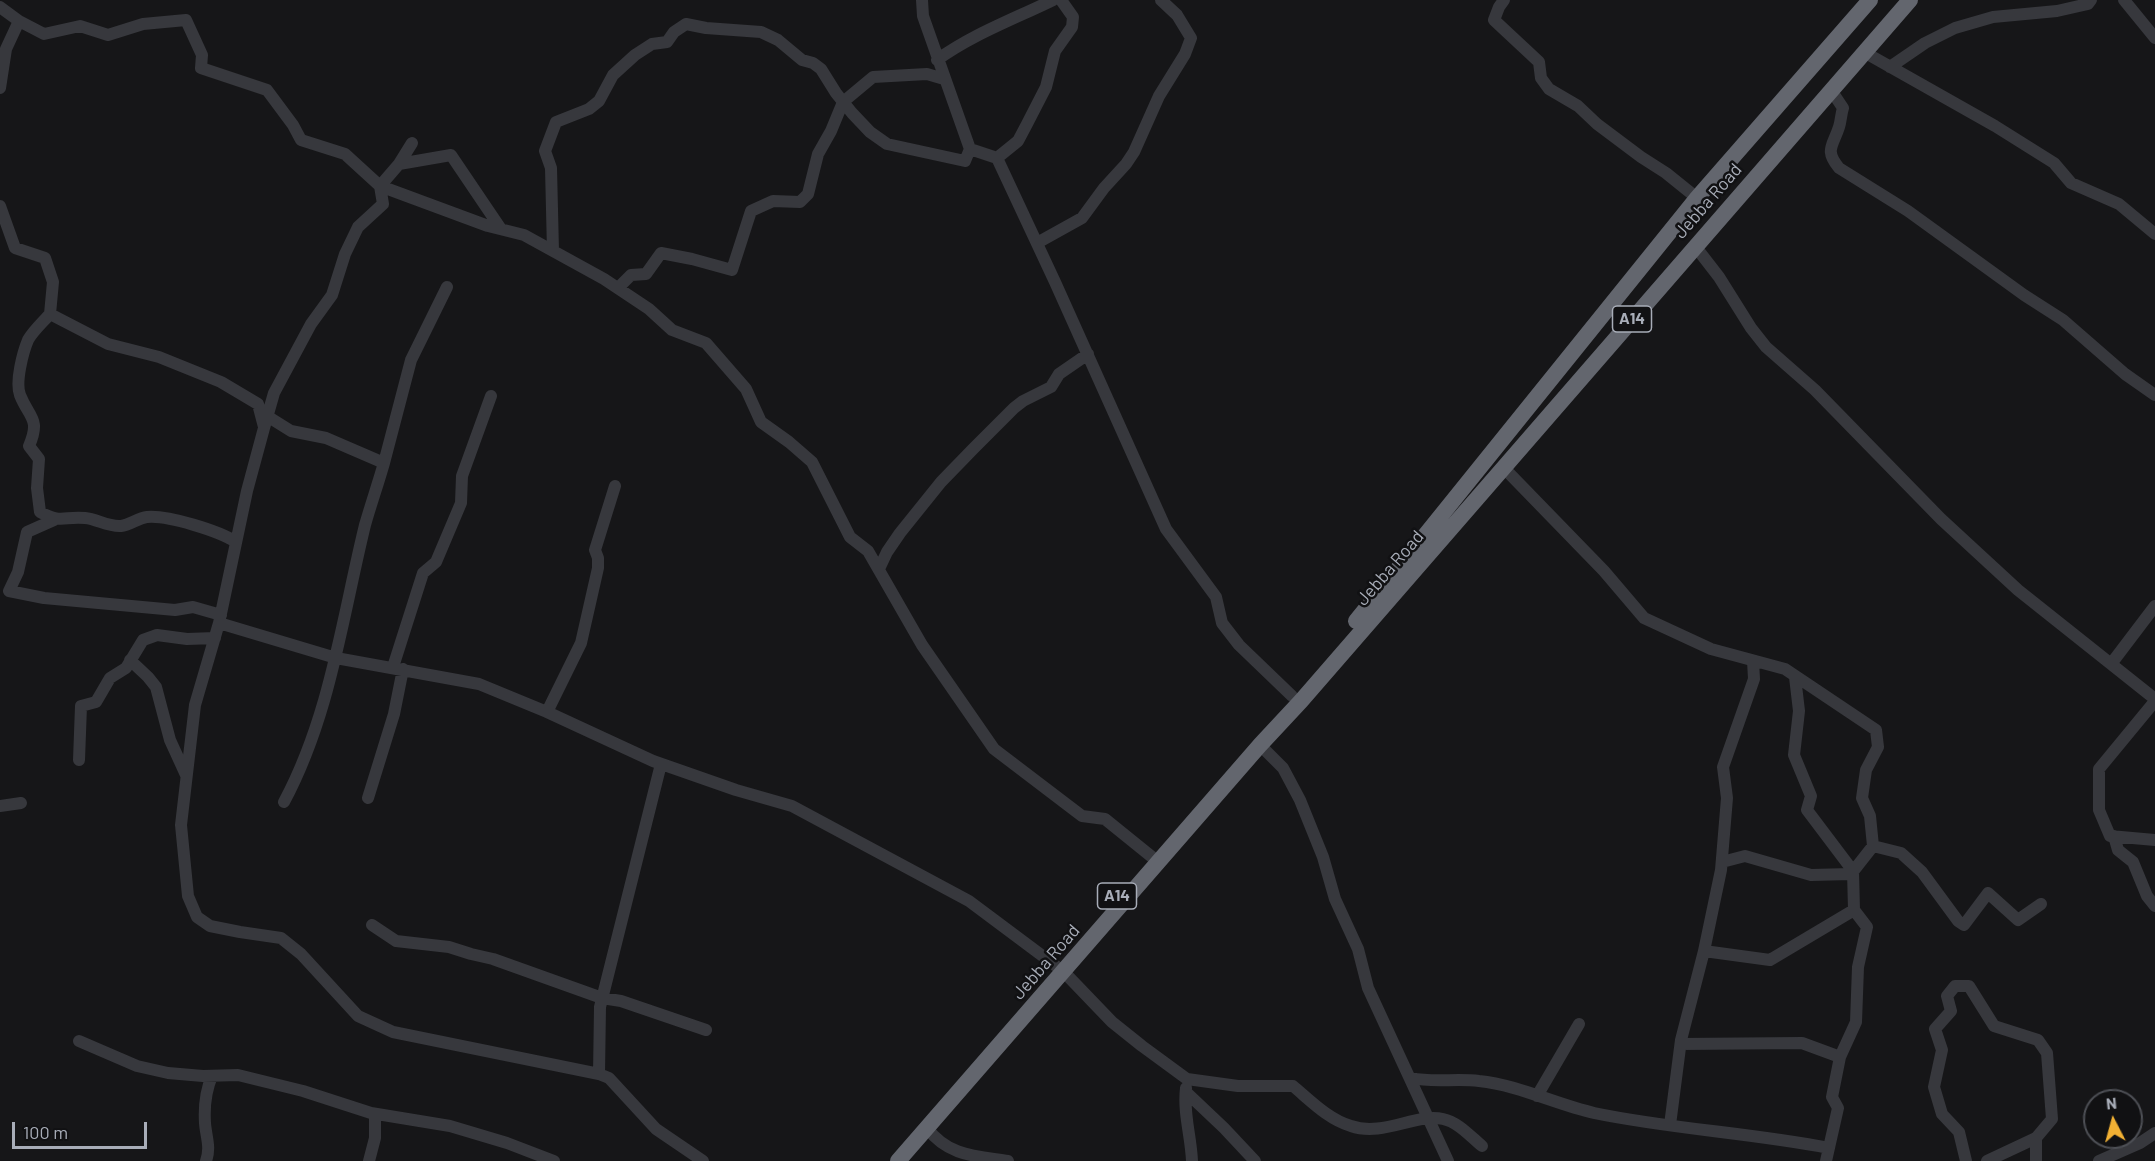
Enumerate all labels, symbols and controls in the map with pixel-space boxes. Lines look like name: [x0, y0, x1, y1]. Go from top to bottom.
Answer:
street label: Jebba Road: [1670, 159, 1746, 243]
road number: A14: [1612, 306, 1652, 332]
street label: Jebba Road: [1352, 526, 1428, 610]
road number: A14: [1098, 883, 1136, 909]
street label: Jebba Road: [1008, 920, 1084, 1004]
north arrow: [2083, 1089, 2143, 1149]
text: N: [2105, 1093, 2118, 1113]
scale bar: [15, 1110, 150, 1148]
text: 100 m: [23, 1121, 68, 1143]

